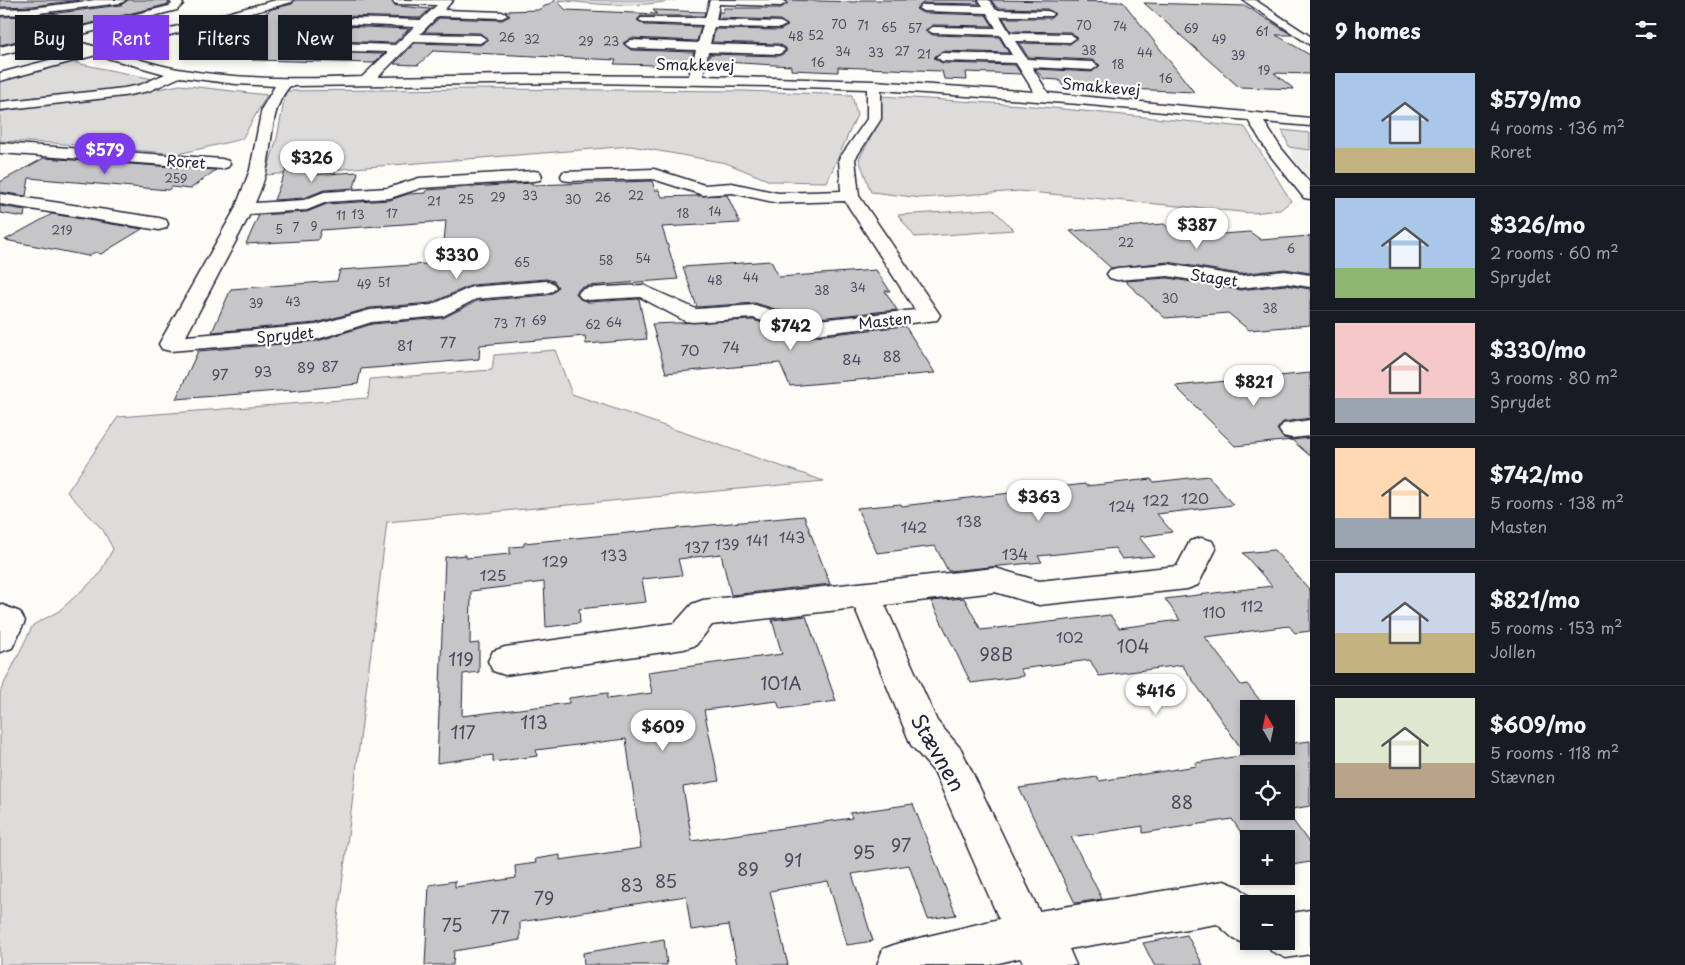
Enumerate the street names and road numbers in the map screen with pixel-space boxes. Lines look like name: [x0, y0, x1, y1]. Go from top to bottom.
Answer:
street label: Smakkevej: [655, 52, 735, 76]
street label: Smakkevej: [1061, 71, 1141, 101]
street label: Roret: [166, 148, 206, 174]
street label: Staget: [1189, 262, 1239, 292]
street label: Masten: [857, 306, 913, 334]
street label: Sprydet: [256, 320, 314, 348]
street label: Stævnen: [904, 707, 974, 797]

